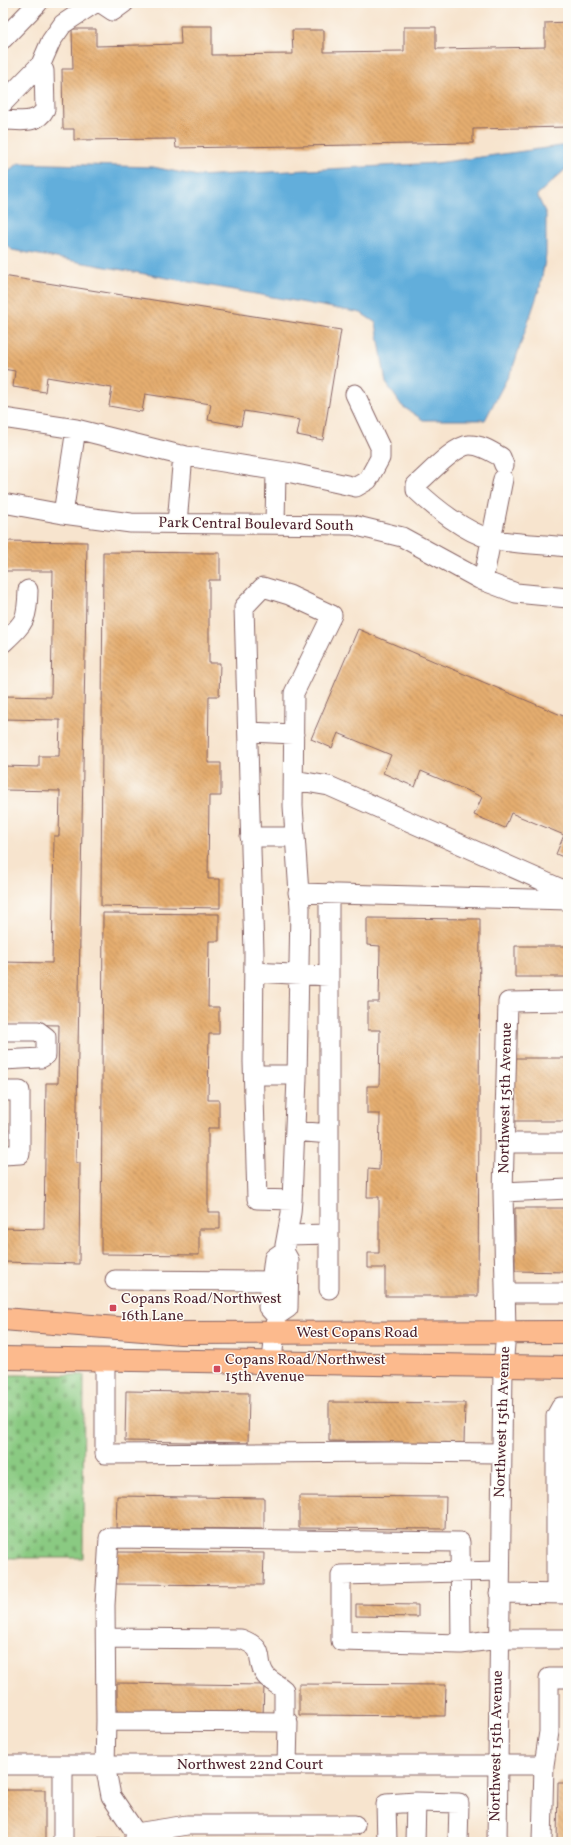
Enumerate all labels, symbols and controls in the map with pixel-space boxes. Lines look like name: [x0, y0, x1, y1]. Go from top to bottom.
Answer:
street label: Park Central Boulevard South: [158, 513, 354, 537]
street label: Northwest 15th Avenue: [494, 1022, 518, 1174]
place label: Copans Road/Northwest 16th Lane: [121, 1289, 282, 1327]
marker: Copans Road/Northwest 16th Lane: [108, 1303, 118, 1313]
street label: West Copans Road: [296, 1323, 418, 1344]
street label: Northwest 15th Avenue: [490, 1346, 516, 1498]
place label: Copans Road/Northwest 15th Avenue: [225, 1350, 386, 1388]
marker: Copans Road/Northwest 15th Avenue: [212, 1364, 222, 1374]
street label: Northwest 15th Avenue: [485, 1670, 509, 1822]
street label: Northwest 22nd Court: [177, 1755, 323, 1776]

